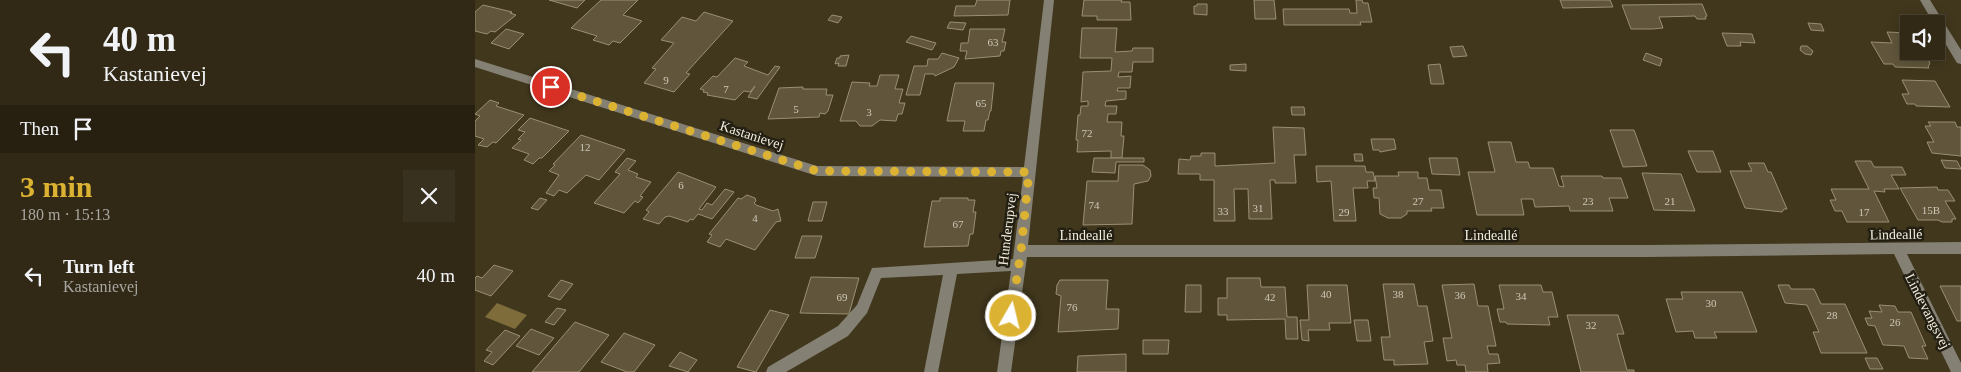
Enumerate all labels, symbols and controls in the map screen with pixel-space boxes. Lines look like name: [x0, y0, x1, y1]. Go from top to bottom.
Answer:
map controls: [1900, 15, 1945, 60]
button: sound: [1900, 15, 1945, 60]
icon: left: [20, 20, 85, 85]
text: 40 m: [103, 20, 176, 59]
house number: 63: [988, 36, 999, 48]
text: Kastanievej: [103, 61, 207, 86]
pin: [530, 66, 572, 108]
icon: arrive: [537, 73, 565, 101]
house number: 9: [663, 74, 669, 86]
house number: 7: [723, 83, 729, 95]
house number: 65: [976, 97, 987, 109]
house number: 5: [793, 103, 799, 115]
house number: 3: [866, 106, 872, 118]
icon: arrive: [69, 115, 97, 143]
text: Then: [20, 118, 59, 139]
street label: Kastanievej: [718, 118, 786, 153]
house number: 72: [1082, 127, 1093, 139]
house number: 12: [580, 141, 591, 153]
text: 3 min: [20, 170, 93, 203]
button: close: [403, 170, 455, 222]
house number: 6: [678, 179, 684, 191]
street label: Hunderupvej: [996, 192, 1019, 266]
house number: 27: [1413, 195, 1424, 207]
house number: 23: [1583, 195, 1594, 207]
house number: 21: [1665, 195, 1676, 207]
house number: 74: [1089, 199, 1100, 211]
house number: 31: [1253, 202, 1264, 214]
house number: 15B: [1922, 204, 1940, 216]
house number: 33: [1218, 205, 1229, 217]
text: 180 m · 15:13: [20, 206, 110, 223]
house number: 29: [1339, 206, 1350, 218]
house number: 17: [1859, 206, 1870, 218]
house number: 4: [752, 212, 758, 224]
house number: 67: [953, 218, 964, 230]
street label: Lindeallé: [1869, 227, 1923, 242]
street label: Lindeallé: [1060, 228, 1112, 243]
street label: Lindeallé: [1465, 228, 1517, 243]
text: Turn left: [63, 256, 135, 277]
icon: left: [20, 262, 48, 290]
text: 40 m: [416, 265, 455, 286]
street label: Lindevangsvej: [1902, 271, 1953, 351]
text: Kastanievej: [63, 278, 139, 295]
house number: 40: [1321, 288, 1332, 300]
house number: 38: [1393, 288, 1404, 300]
position arrow: [984, 289, 1036, 341]
house number: 36: [1455, 289, 1466, 301]
house number: 34: [1516, 290, 1527, 302]
house number: 69: [837, 291, 848, 303]
house number: 42: [1265, 291, 1276, 303]
house number: 30: [1706, 297, 1717, 309]
house number: 76: [1067, 301, 1078, 313]
house number: 28: [1827, 309, 1838, 321]
house number: 26: [1890, 316, 1901, 328]
house number: 32: [1586, 319, 1597, 331]

